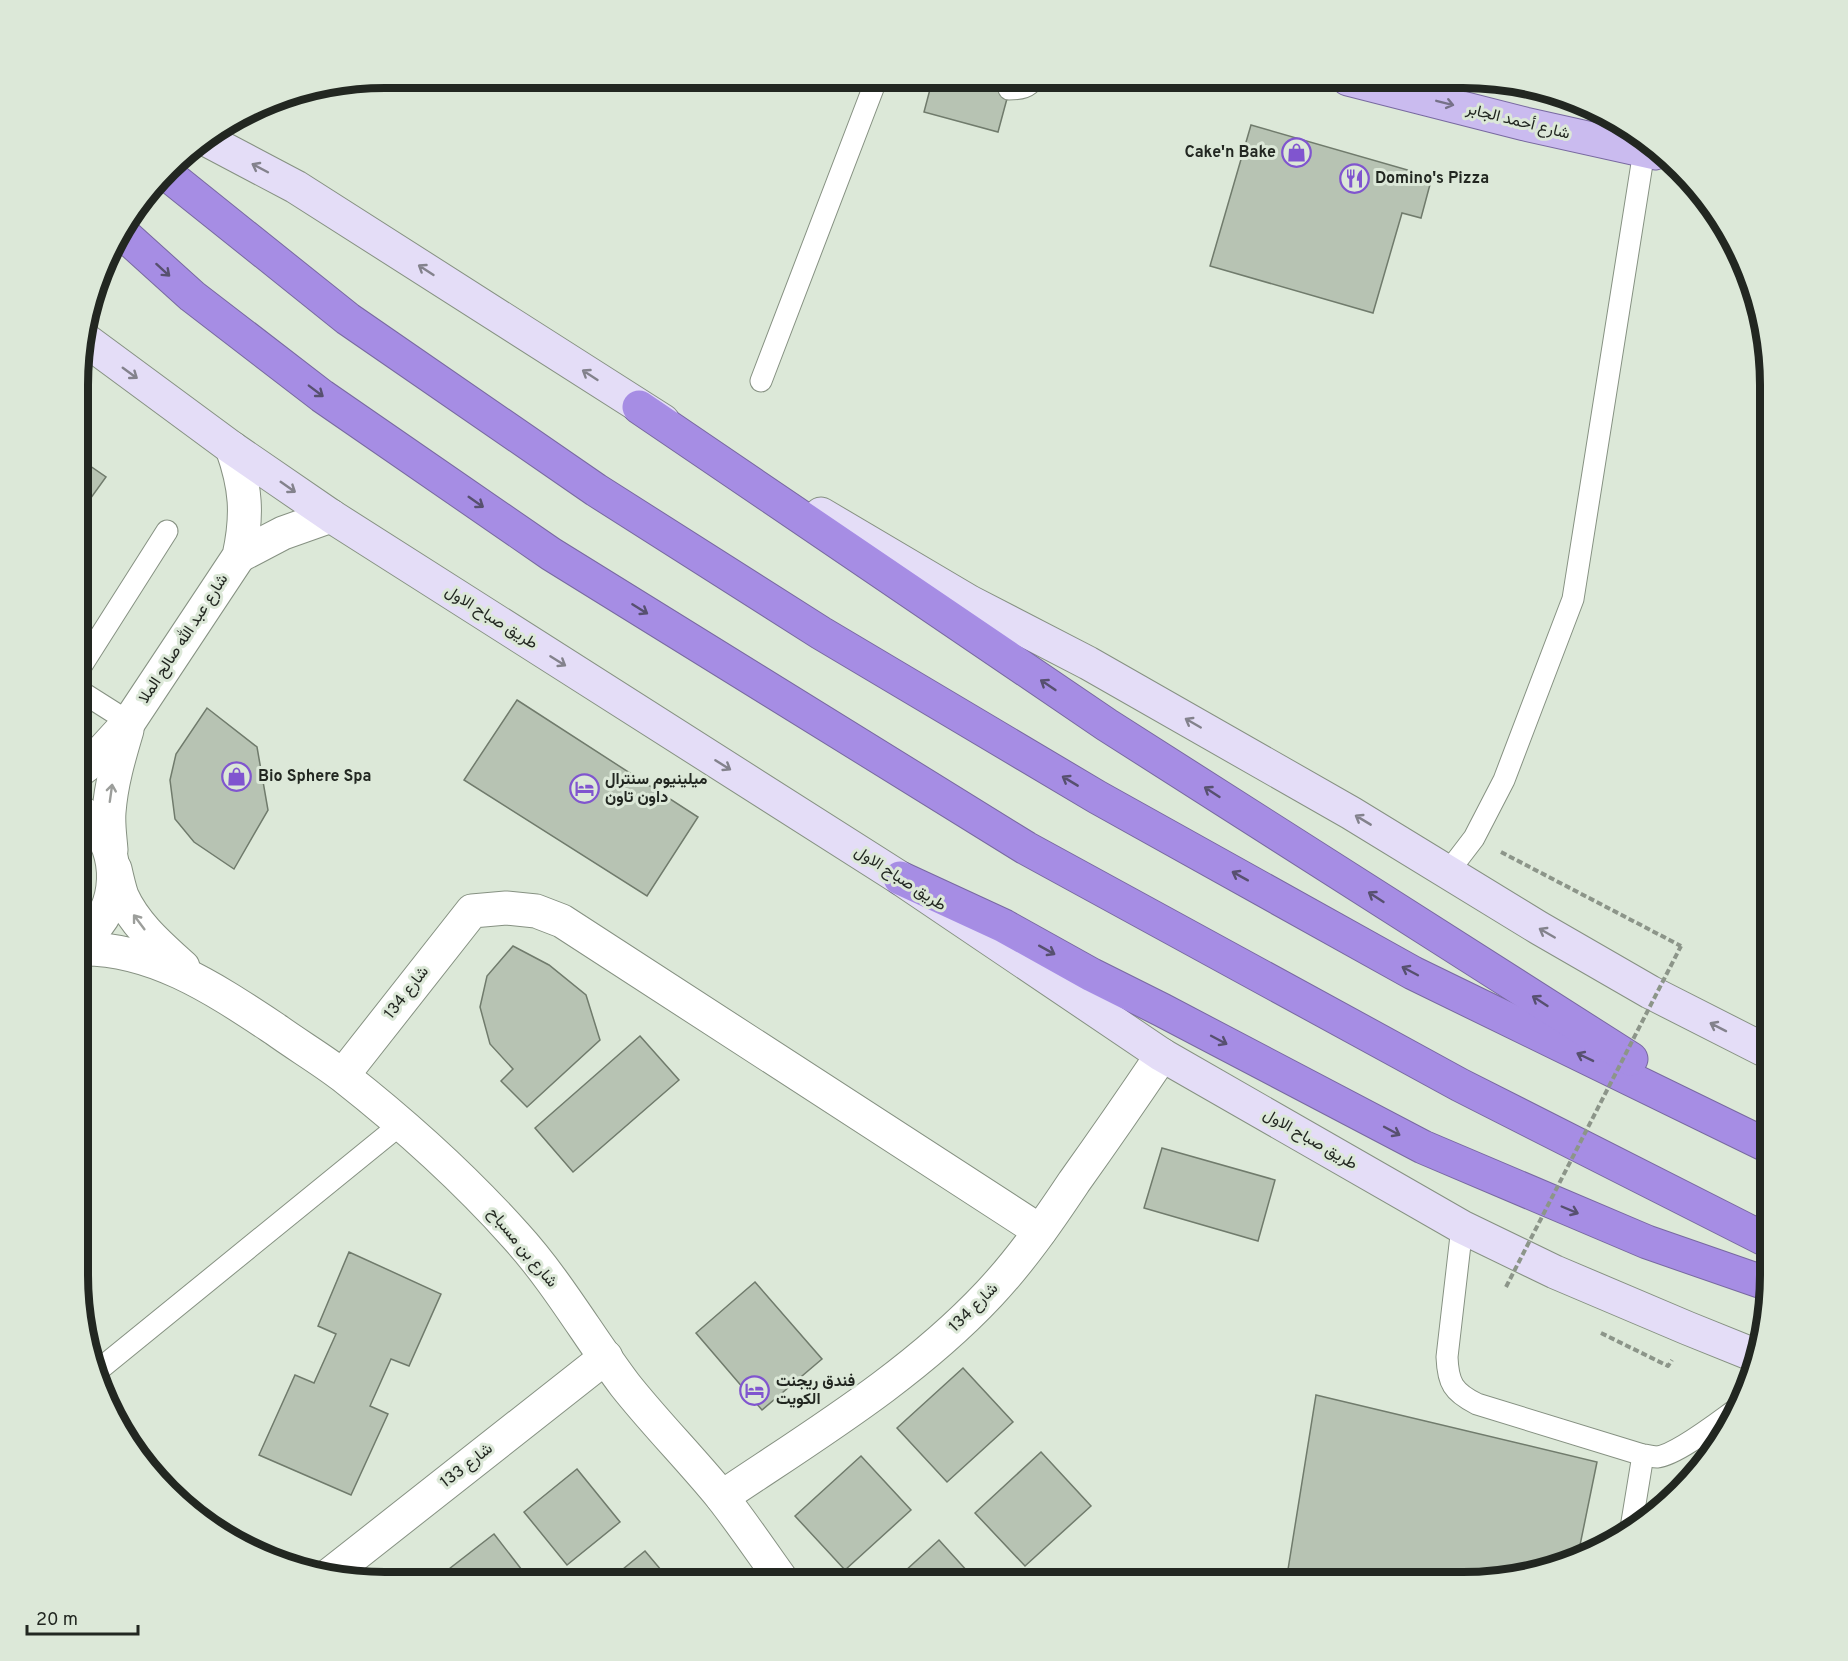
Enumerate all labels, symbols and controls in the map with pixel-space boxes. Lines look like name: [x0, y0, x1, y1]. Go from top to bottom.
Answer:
one-way arrow: [1435, 98, 1454, 110]
street label: شارع أحمد الجابر: [1463, 99, 1572, 145]
shop icon: Cake'n Bake: [1281, 137, 1313, 169]
place label: Cake'n Bake: [1184, 143, 1276, 163]
one-way arrow: [251, 162, 269, 173]
restaurant icon: Domino's Pizza: [1338, 163, 1370, 195]
place label: Domino's Pizza: [1375, 169, 1489, 189]
one-way arrow: [155, 263, 170, 277]
one-way arrow: [418, 264, 434, 276]
one-way arrow: [122, 367, 138, 379]
one-way arrow: [581, 369, 598, 382]
one-way arrow: [308, 385, 324, 397]
one-way arrow: [280, 481, 296, 493]
one-way arrow: [468, 496, 484, 508]
street label: شارع عبد الله صالح الملا: [134, 570, 233, 707]
street label: طريق صباح الاول: [441, 582, 541, 654]
one-way arrow: [631, 603, 648, 615]
one-way arrow: [549, 655, 566, 667]
one-way arrow: [1041, 679, 1057, 691]
one-way arrow: [1185, 717, 1202, 729]
one-way arrow: [714, 760, 731, 772]
shop icon: Bio Sphere Spa: [221, 761, 253, 793]
place label: Bio Sphere Spa: [258, 767, 371, 787]
place label: ميلينيوم سنترال داون تاون: [605, 770, 708, 808]
hotel icon: ميلينيوم سنترال داون تاون: [568, 773, 600, 805]
one-way arrow: [1062, 775, 1079, 787]
one-way arrow: [106, 783, 117, 803]
one-way arrow: [1203, 785, 1220, 798]
one-way arrow: [1354, 814, 1371, 827]
street label: طريق صباح الاول: [850, 842, 950, 916]
one-way arrow: [1231, 870, 1249, 881]
one-way arrow: [1368, 890, 1385, 902]
one-way arrow: [133, 914, 146, 930]
one-way arrow: [1539, 926, 1556, 938]
one-way arrow: [1038, 944, 1055, 956]
street label: شارع 134: [380, 963, 434, 1023]
one-way arrow: [1402, 965, 1420, 976]
one-way arrow: [1532, 995, 1549, 1008]
one-way arrow: [1709, 1020, 1727, 1032]
one-way arrow: [1210, 1035, 1228, 1046]
one-way arrow: [1577, 1050, 1595, 1062]
street label: طريق صباح الاول: [1259, 1105, 1361, 1175]
one-way arrow: [1383, 1125, 1400, 1137]
street label: شارع بن مسباح: [483, 1204, 561, 1292]
one-way arrow: [1561, 1204, 1579, 1216]
street label: شارع 134: [945, 1279, 1003, 1337]
place label: فندق ريجنت الكويت: [776, 1372, 855, 1410]
hotel icon: فندق ريجنت الكويت: [739, 1375, 771, 1407]
street label: شارع 133: [437, 1439, 497, 1493]
scale bar: [27, 1598, 138, 1636]
text: 20 m: [36, 1609, 78, 1632]

